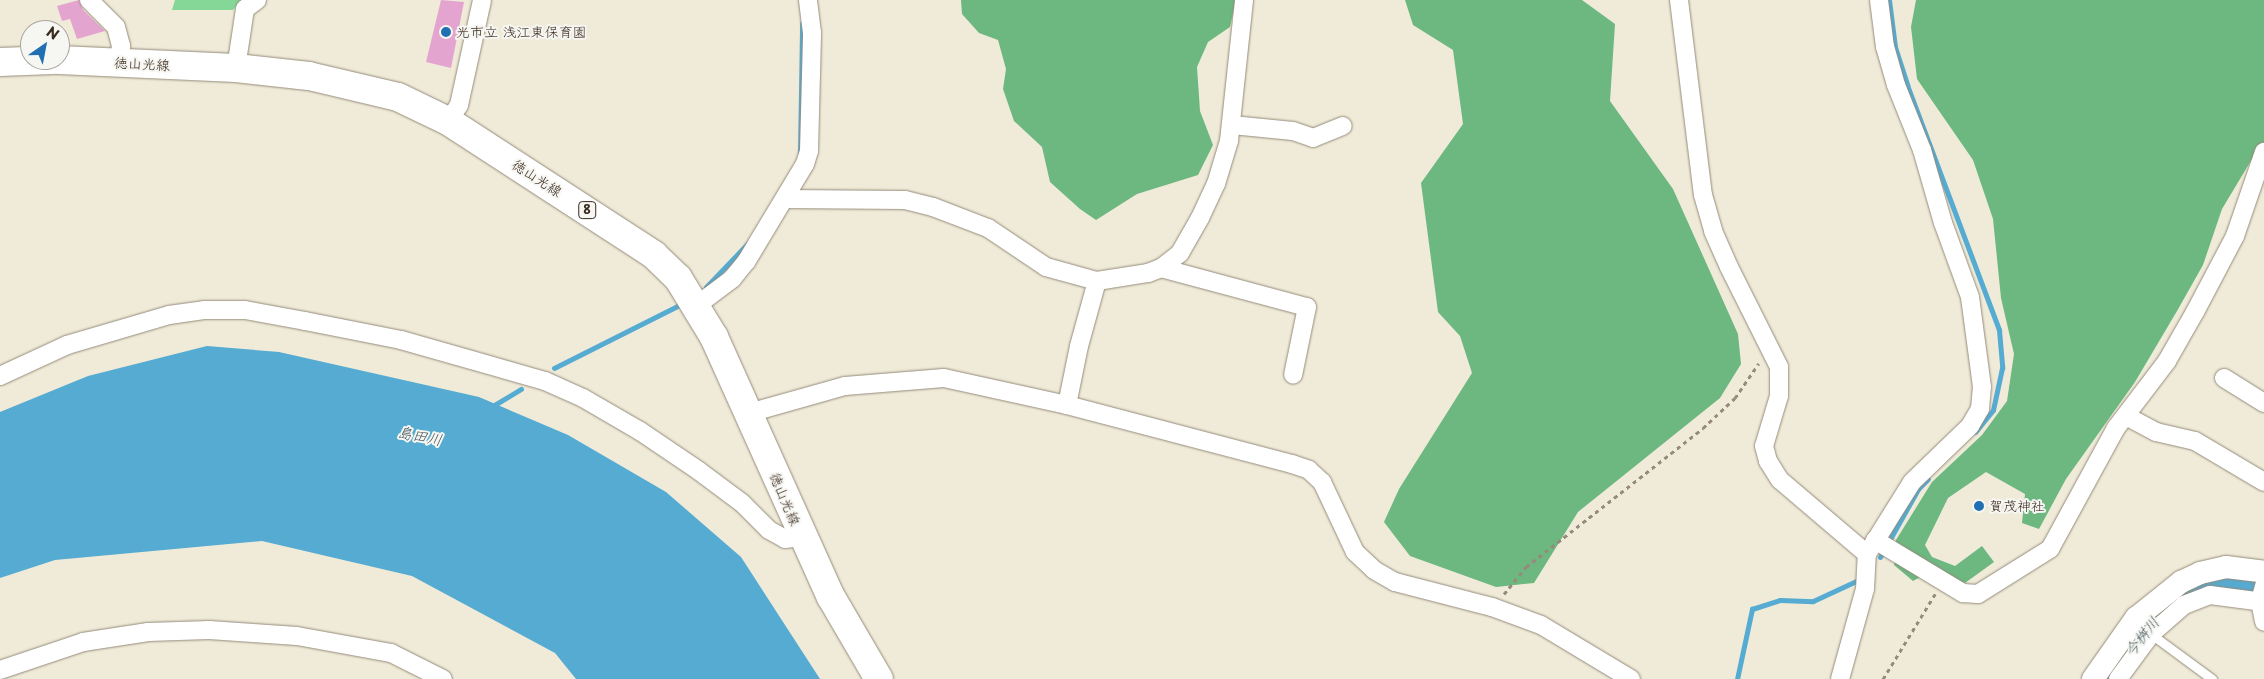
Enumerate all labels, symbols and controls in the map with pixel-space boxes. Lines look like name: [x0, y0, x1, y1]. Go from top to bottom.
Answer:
north arrow: [20, 20, 70, 70]
text: N: [43, 21, 63, 45]
place label: 光市立 浅江東保育園: [456, 24, 587, 40]
marker: 光市立 浅江東保育園: [440, 26, 452, 38]
street label: 徳山光線: [114, 54, 170, 74]
street label: 徳山光線: [509, 156, 565, 200]
road number: 8: [577, 200, 597, 220]
water label: 島田川: [396, 422, 444, 448]
street label: 徳山光線: [766, 470, 804, 528]
place label: 賀茂神社: [1989, 498, 2045, 514]
marker: 賀茂神社: [1973, 500, 1985, 512]
water label: 今桝川: [2120, 613, 2162, 659]

